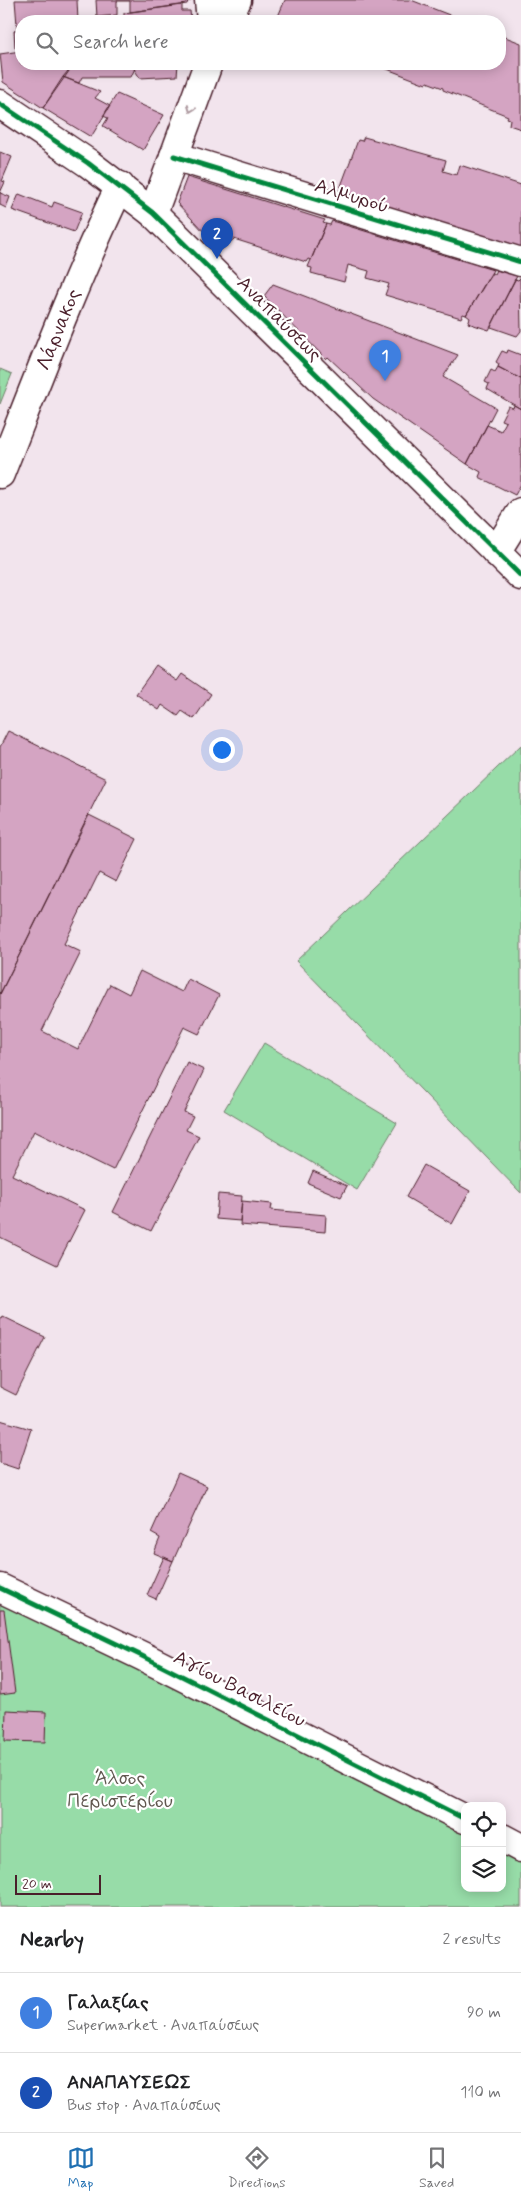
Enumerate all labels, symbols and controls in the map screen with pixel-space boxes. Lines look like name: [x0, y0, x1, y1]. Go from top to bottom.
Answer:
search box: [15, 15, 506, 70]
icon: search: [33, 29, 61, 57]
text: Search here: [73, 30, 169, 55]
one-way arrow: [187, 105, 197, 113]
street label: Αλμυρού: [311, 172, 392, 221]
pin: 2: [201, 218, 233, 259]
street label: Αναπαύσεως: [230, 270, 328, 368]
street label: Λάρνακος: [30, 285, 88, 374]
pin: 1: [369, 340, 401, 381]
your location: [209, 737, 235, 763]
street label: Αγίου Βασιλείου: [169, 1644, 310, 1734]
park label: Άλσος Περιστερίου: [67, 1765, 173, 1815]
map controls: [461, 1802, 506, 1892]
button: locate: [461, 1802, 506, 1847]
button: layers: [461, 1847, 506, 1892]
scale bar: [15, 1872, 101, 1895]
text: 20 m: [22, 1875, 52, 1893]
text: Nearby: [20, 1926, 84, 1954]
text: 2 results: [443, 1929, 501, 1950]
text: Γαλαξίας: [67, 1990, 149, 2015]
text: 1: [32, 2002, 40, 2023]
text: 90 m: [467, 2002, 501, 2023]
text: Supermarket · Αναπαύσεως: [67, 2015, 259, 2036]
text: ΑΝΑΠΑΥΣΕΩΣ: [67, 2070, 191, 2095]
text: 2: [32, 2082, 40, 2103]
text: 110 m: [460, 2082, 501, 2103]
text: Bus stop · Αναπαύσεως: [67, 2095, 221, 2116]
tab: Map: [67, 2144, 95, 2192]
tab: Directions: [228, 2144, 286, 2192]
tab: Saved: [419, 2144, 454, 2192]

